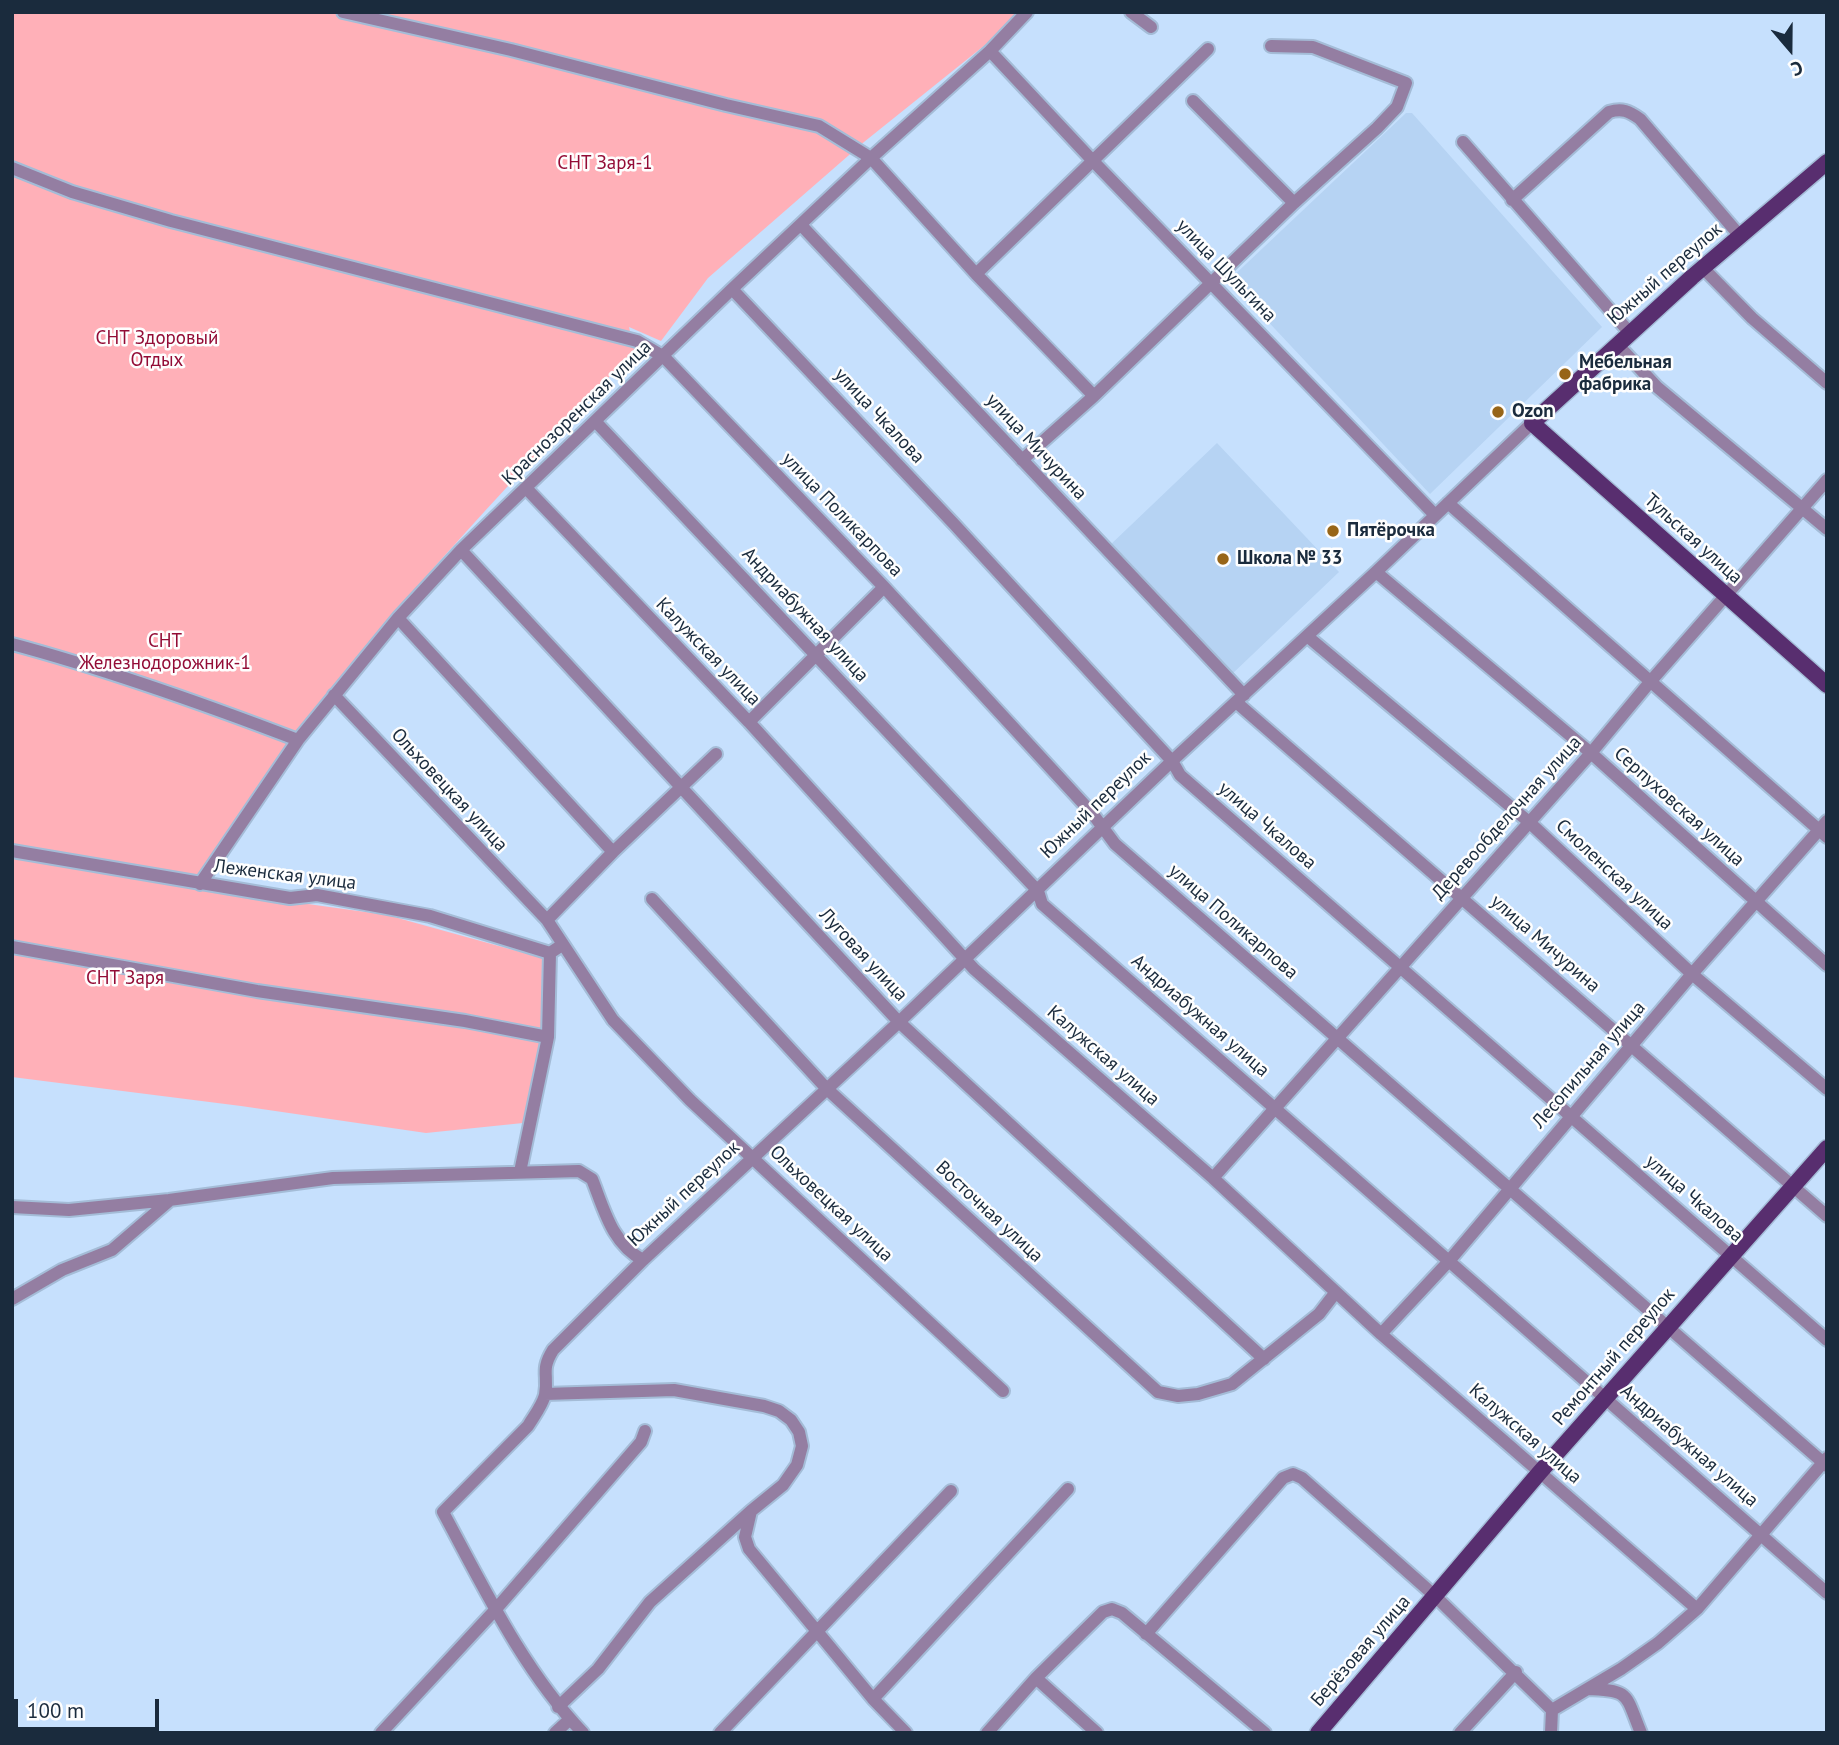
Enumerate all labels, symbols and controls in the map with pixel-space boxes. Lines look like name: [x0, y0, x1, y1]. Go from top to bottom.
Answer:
north arrow: [1755, 14, 1825, 84]
text: С: [1788, 56, 1806, 82]
park label: СНТ Заря-1: [557, 153, 653, 175]
street label: улица Шульгина: [1171, 215, 1281, 327]
street label: Южный переулок: [1603, 218, 1727, 330]
park label: СНТ Здоровый Отдых: [96, 328, 218, 372]
street label: Краснозоренская улица: [498, 336, 656, 490]
place label: Мебельная фабрика: [1579, 352, 1672, 396]
street label: улица Чкалова: [829, 364, 929, 468]
marker: Мебельная фабрика: [1557, 366, 1573, 382]
street label: улица Мичурина: [981, 389, 1091, 505]
place label: Ozon: [1512, 401, 1554, 423]
marker: Ozon: [1490, 404, 1506, 420]
street label: улица Поликарпова: [777, 448, 907, 582]
street label: Тульская улица: [1639, 489, 1747, 589]
place label: Пятёрочка: [1347, 520, 1435, 542]
marker: Пятёрочка: [1325, 523, 1341, 539]
street label: Андриабужная улица: [737, 543, 873, 687]
place label: Школа № 33: [1237, 548, 1342, 570]
marker: Школа № 33: [1215, 551, 1231, 567]
street label: Калужская улица: [651, 593, 765, 711]
park label: СНТ Железнодорожник-1: [79, 631, 251, 675]
street label: Ольховецкая улица: [386, 724, 512, 856]
street label: Деревообделочная улица: [1427, 731, 1587, 905]
street label: Серпуховская улица: [1609, 742, 1749, 872]
street label: Южный переулок: [1036, 747, 1156, 863]
street label: улица Чкалова: [1213, 777, 1321, 875]
street label: Смоленская улица: [1551, 815, 1677, 935]
street label: Леженская улица: [213, 855, 357, 895]
street label: улица Поликарпова: [1164, 860, 1302, 984]
street label: улица Мичурина: [1486, 890, 1604, 998]
street label: Луговая улица: [814, 904, 912, 1006]
street label: Андриабужная улица: [1126, 950, 1274, 1082]
park label: СНТ Заря: [86, 968, 164, 990]
street label: Лесопильная улица: [1528, 997, 1650, 1133]
street label: Калужская улица: [1042, 1001, 1164, 1111]
street label: Южный переулок: [623, 1136, 745, 1252]
street label: Ольховецкая улица: [765, 1141, 897, 1267]
street label: улица Чкалова: [1640, 1150, 1748, 1248]
street label: Восточная улица: [931, 1156, 1047, 1268]
street label: Ремонтный переулок: [1548, 1284, 1680, 1430]
street label: Калужская улица: [1464, 1379, 1586, 1489]
street label: Андриабужная улица: [1615, 1380, 1763, 1512]
street label: Берёзовая улица: [1306, 1591, 1416, 1711]
scale bar: [18, 1686, 163, 1730]
text: 100 m: [27, 1697, 84, 1724]

